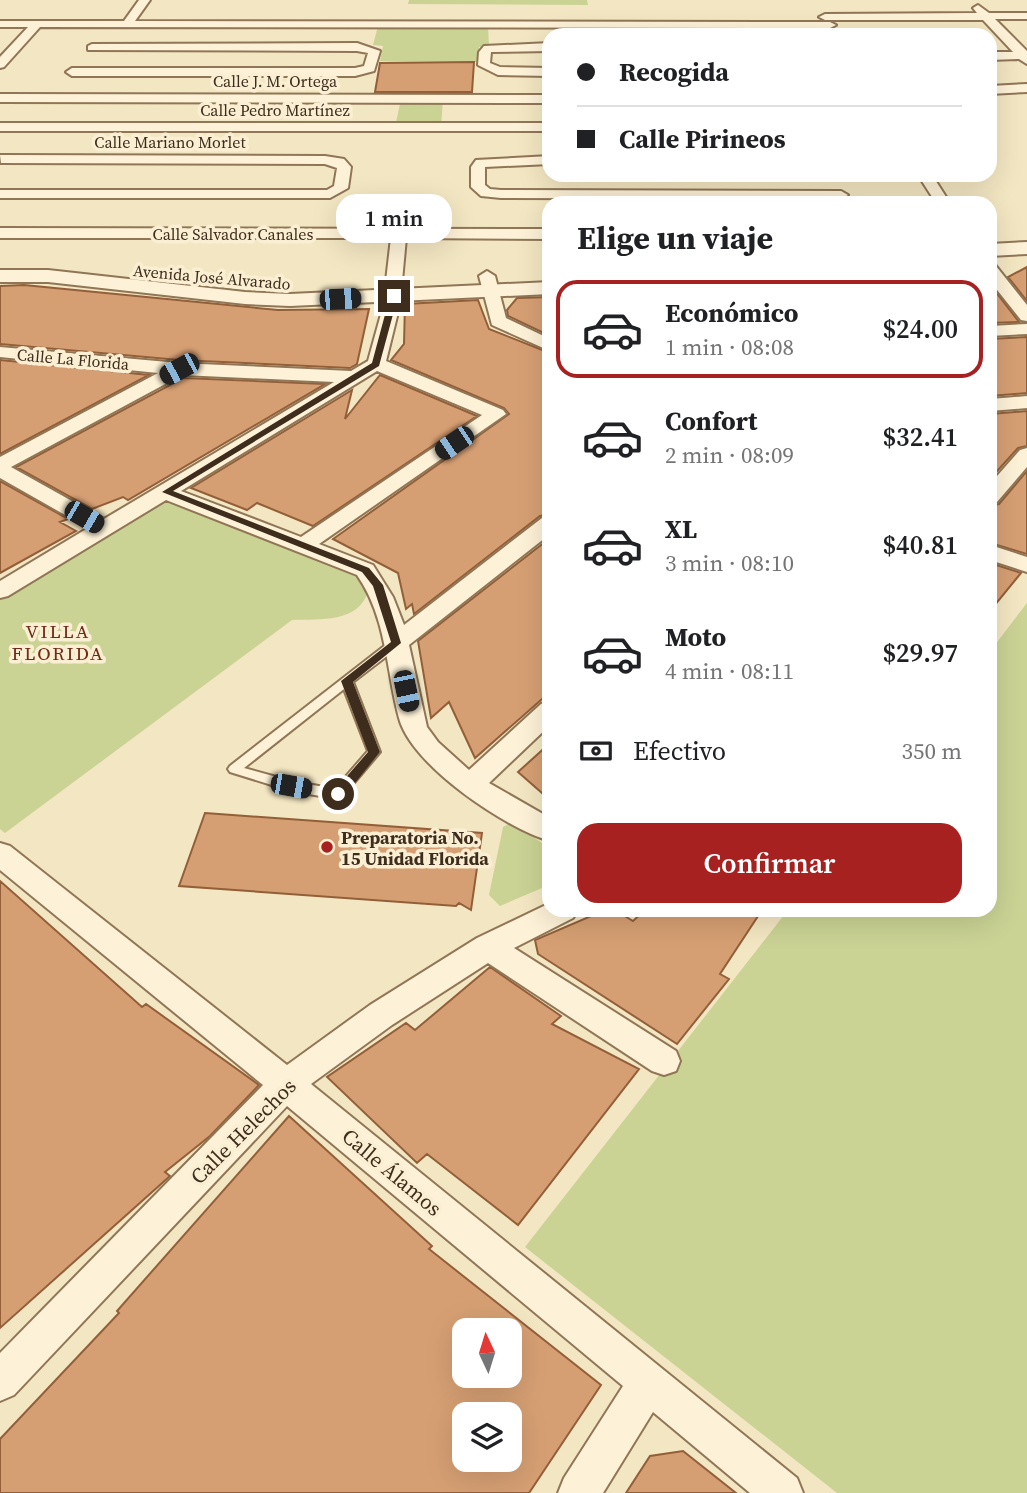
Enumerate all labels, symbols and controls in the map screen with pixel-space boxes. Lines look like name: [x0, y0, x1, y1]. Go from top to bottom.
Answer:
text: Recogida: [619, 54, 729, 90]
street label: Calle J. M. Ortega: [213, 70, 338, 92]
street label: Calle Pedro Martínez: [200, 99, 350, 121]
text: Calle Pirineos: [619, 121, 785, 157]
street label: Calle Mariano Morlet: [94, 131, 246, 153]
callout: 1 min: [336, 194, 452, 244]
text: 1 min: [364, 202, 424, 234]
text: Elige un viaje: [577, 216, 773, 260]
street label: Calle Salvador Canales: [153, 223, 313, 245]
street label: Avenida José Alvarado: [132, 259, 292, 295]
route end: [378, 280, 410, 312]
car: [319, 287, 362, 311]
text: Económico: [665, 295, 798, 331]
icon: car: [581, 298, 644, 361]
text: $24.00: [883, 311, 958, 347]
text: 1 min · 08:08: [665, 331, 794, 363]
street label: Calle La Florida: [16, 343, 131, 375]
car: [156, 350, 203, 388]
text: Confort: [665, 403, 757, 439]
icon: car: [581, 406, 644, 469]
text: $32.41: [883, 419, 958, 455]
car: [431, 423, 478, 463]
text: 2 min · 08:09: [665, 439, 794, 471]
car: [61, 497, 108, 537]
text: XL: [665, 511, 697, 547]
icon: car: [581, 514, 644, 577]
text: $40.81: [883, 527, 958, 563]
text: 3 min · 08:10: [665, 547, 794, 579]
district label: VILLA FLORIDA: [11, 618, 105, 666]
text: Moto: [665, 619, 726, 655]
icon: car: [581, 622, 644, 685]
text: $29.97: [883, 635, 958, 671]
text: 4 min · 08:11: [665, 655, 794, 687]
car: [392, 668, 421, 714]
icon: cash: [577, 732, 615, 770]
text: Efectivo: [633, 733, 726, 769]
text: 350 m: [901, 735, 962, 767]
car: [269, 772, 314, 800]
route start: [322, 778, 354, 810]
button: Confirmar: [577, 823, 962, 903]
place label: Preparatoria No. 15 Unidad Florida: [341, 825, 489, 871]
marker: Preparatoria No. 15 Unidad Florida: [319, 839, 335, 855]
street label: Calle Helechos: [184, 1072, 302, 1190]
street label: Calle Álamos: [336, 1122, 448, 1222]
north arrow: [452, 1318, 522, 1388]
map controls: [452, 1318, 522, 1472]
button: layers: [452, 1402, 522, 1472]

